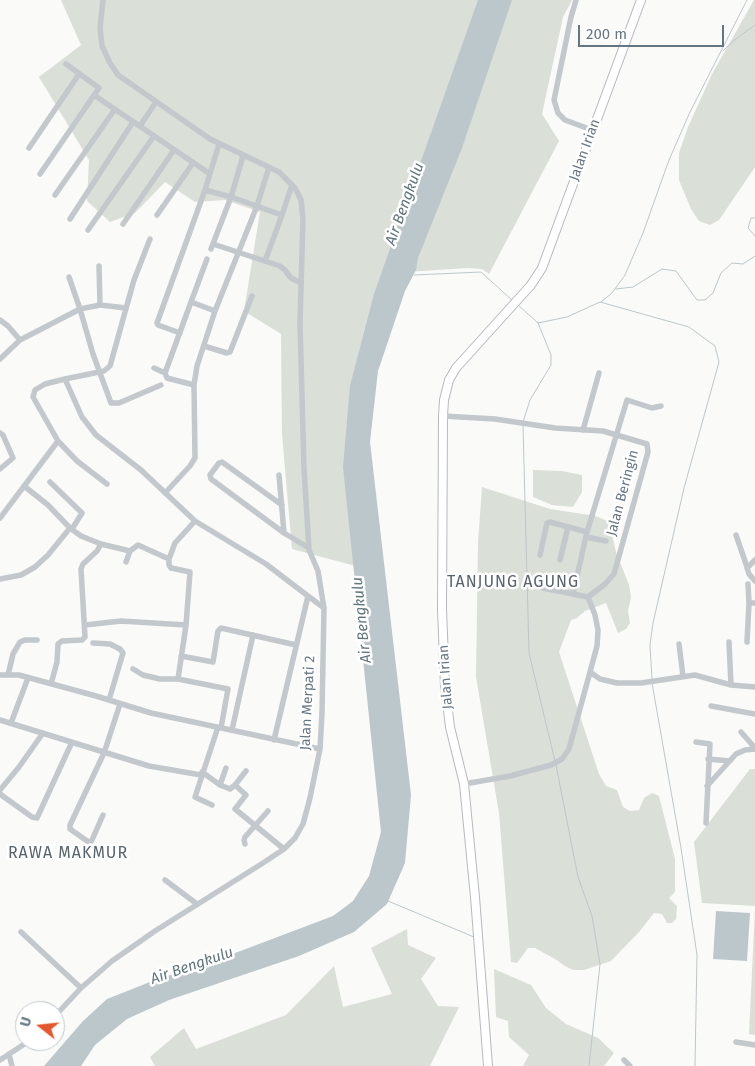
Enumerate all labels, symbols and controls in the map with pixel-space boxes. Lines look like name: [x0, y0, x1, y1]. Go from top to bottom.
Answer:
scale bar: [580, 15, 726, 47]
text: 200 m: [586, 25, 627, 43]
street label: Jalan Irian: [566, 117, 604, 183]
water label: Air Bengkulu: [382, 160, 428, 248]
street label: Jalan Beringin: [603, 448, 643, 538]
district label: TANJUNG AGUNG: [445, 573, 581, 593]
water label: Air Bengkulu: [349, 576, 375, 664]
street label: Jalan Irian: [435, 644, 457, 710]
street label: Jalan Merpati 2: [297, 655, 319, 751]
district label: RAWA MAKMUR: [7, 844, 129, 864]
water label: Air Bengkulu: [148, 943, 236, 989]
north arrow: [15, 1001, 65, 1051]
text: U: [17, 1015, 35, 1029]

